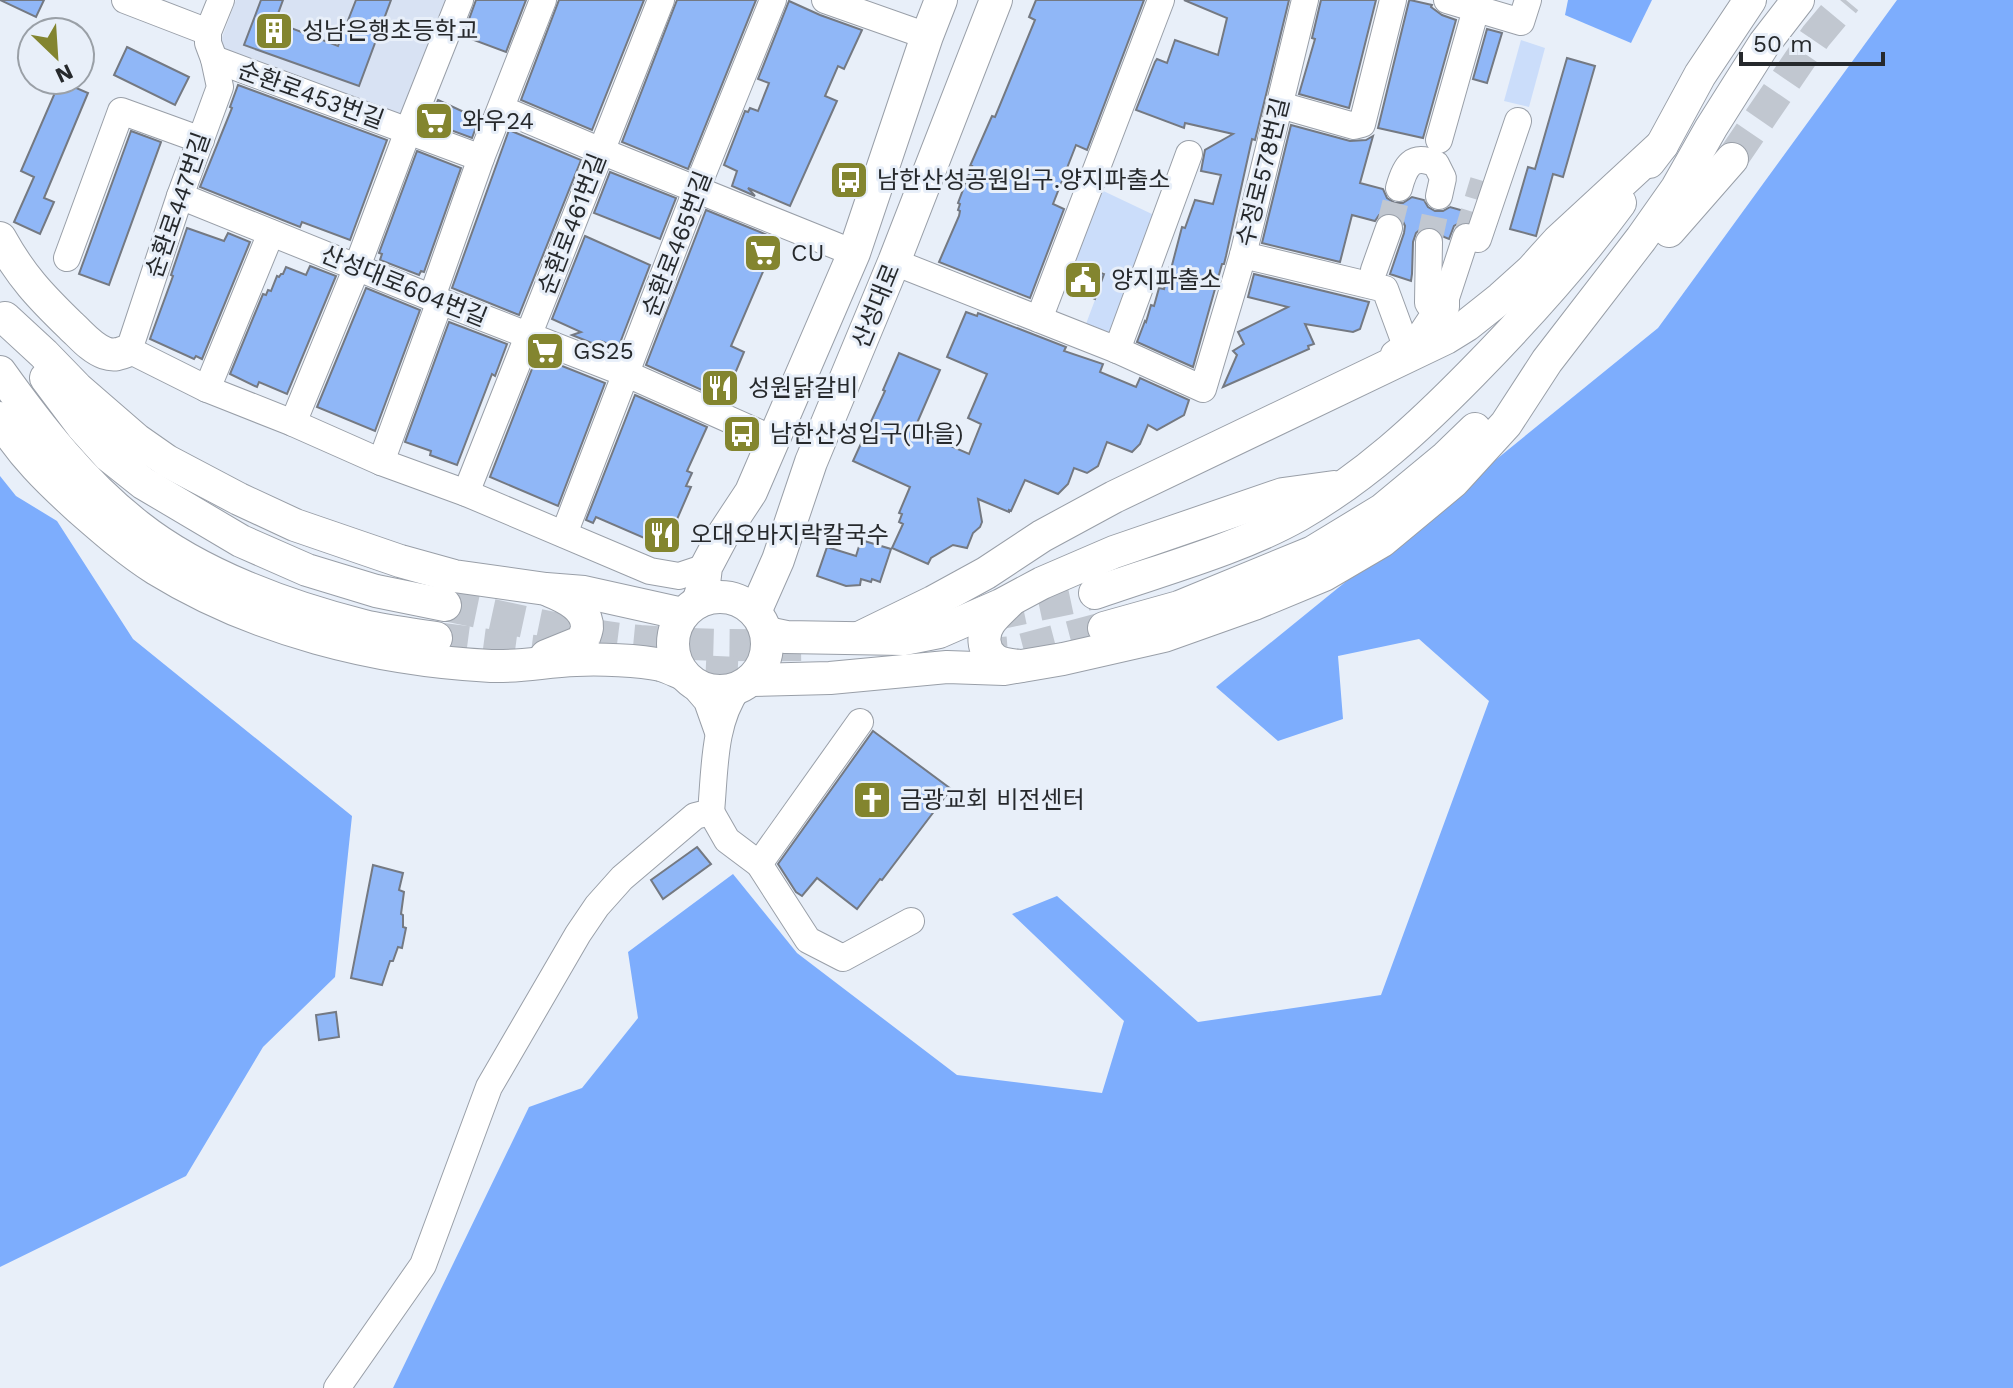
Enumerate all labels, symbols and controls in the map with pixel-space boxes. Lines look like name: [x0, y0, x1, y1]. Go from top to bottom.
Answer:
building icon: 성남은행초등학교: [253, 10, 295, 52]
north arrow: [16, 16, 96, 96]
scale bar: [1741, 16, 1883, 66]
place label: 성남은행초등학교: [302, 17, 479, 45]
text: 50 m: [1753, 30, 1813, 58]
street label: 순환로453번길: [234, 56, 388, 134]
text: N: [52, 59, 77, 88]
street label: 수정로578번길: [1231, 95, 1295, 249]
supermarket icon: 와우24: [413, 100, 455, 142]
place label: 와우24: [462, 107, 534, 135]
street label: 순환로447번길: [140, 129, 216, 281]
street label: 순환로461번길: [532, 149, 612, 299]
bus stop icon: 남한산성공원입구.양지파출소: [828, 159, 870, 201]
place label: 남한산성공원입구.양지파출소: [877, 166, 1170, 194]
street label: 순환로465번길: [636, 167, 718, 321]
supermarket icon: CU: [742, 232, 784, 274]
place label: CU: [791, 239, 824, 267]
street label: 산성대로604번길: [317, 240, 491, 332]
public building icon: 양지파출소: [1062, 259, 1104, 301]
street label: 산성대로: [846, 260, 906, 352]
place label: 양지파출소: [1111, 266, 1221, 294]
supermarket icon: GS25: [524, 330, 566, 372]
place label: GS25: [573, 337, 634, 365]
restaurant icon: 성원닭갈비: [699, 367, 741, 409]
place label: 성원닭갈비: [748, 374, 858, 402]
bus stop icon: 남한산성입구(마을): [721, 413, 763, 455]
place label: 남한산성입구(마을): [770, 420, 963, 448]
restaurant icon: 오대오바지락칼국수: [641, 514, 683, 556]
place label: 오대오바지락칼국수: [690, 521, 889, 549]
church icon: 금광교회 비전센터: [851, 779, 893, 821]
place label: 금광교회 비전센터: [900, 786, 1085, 814]

